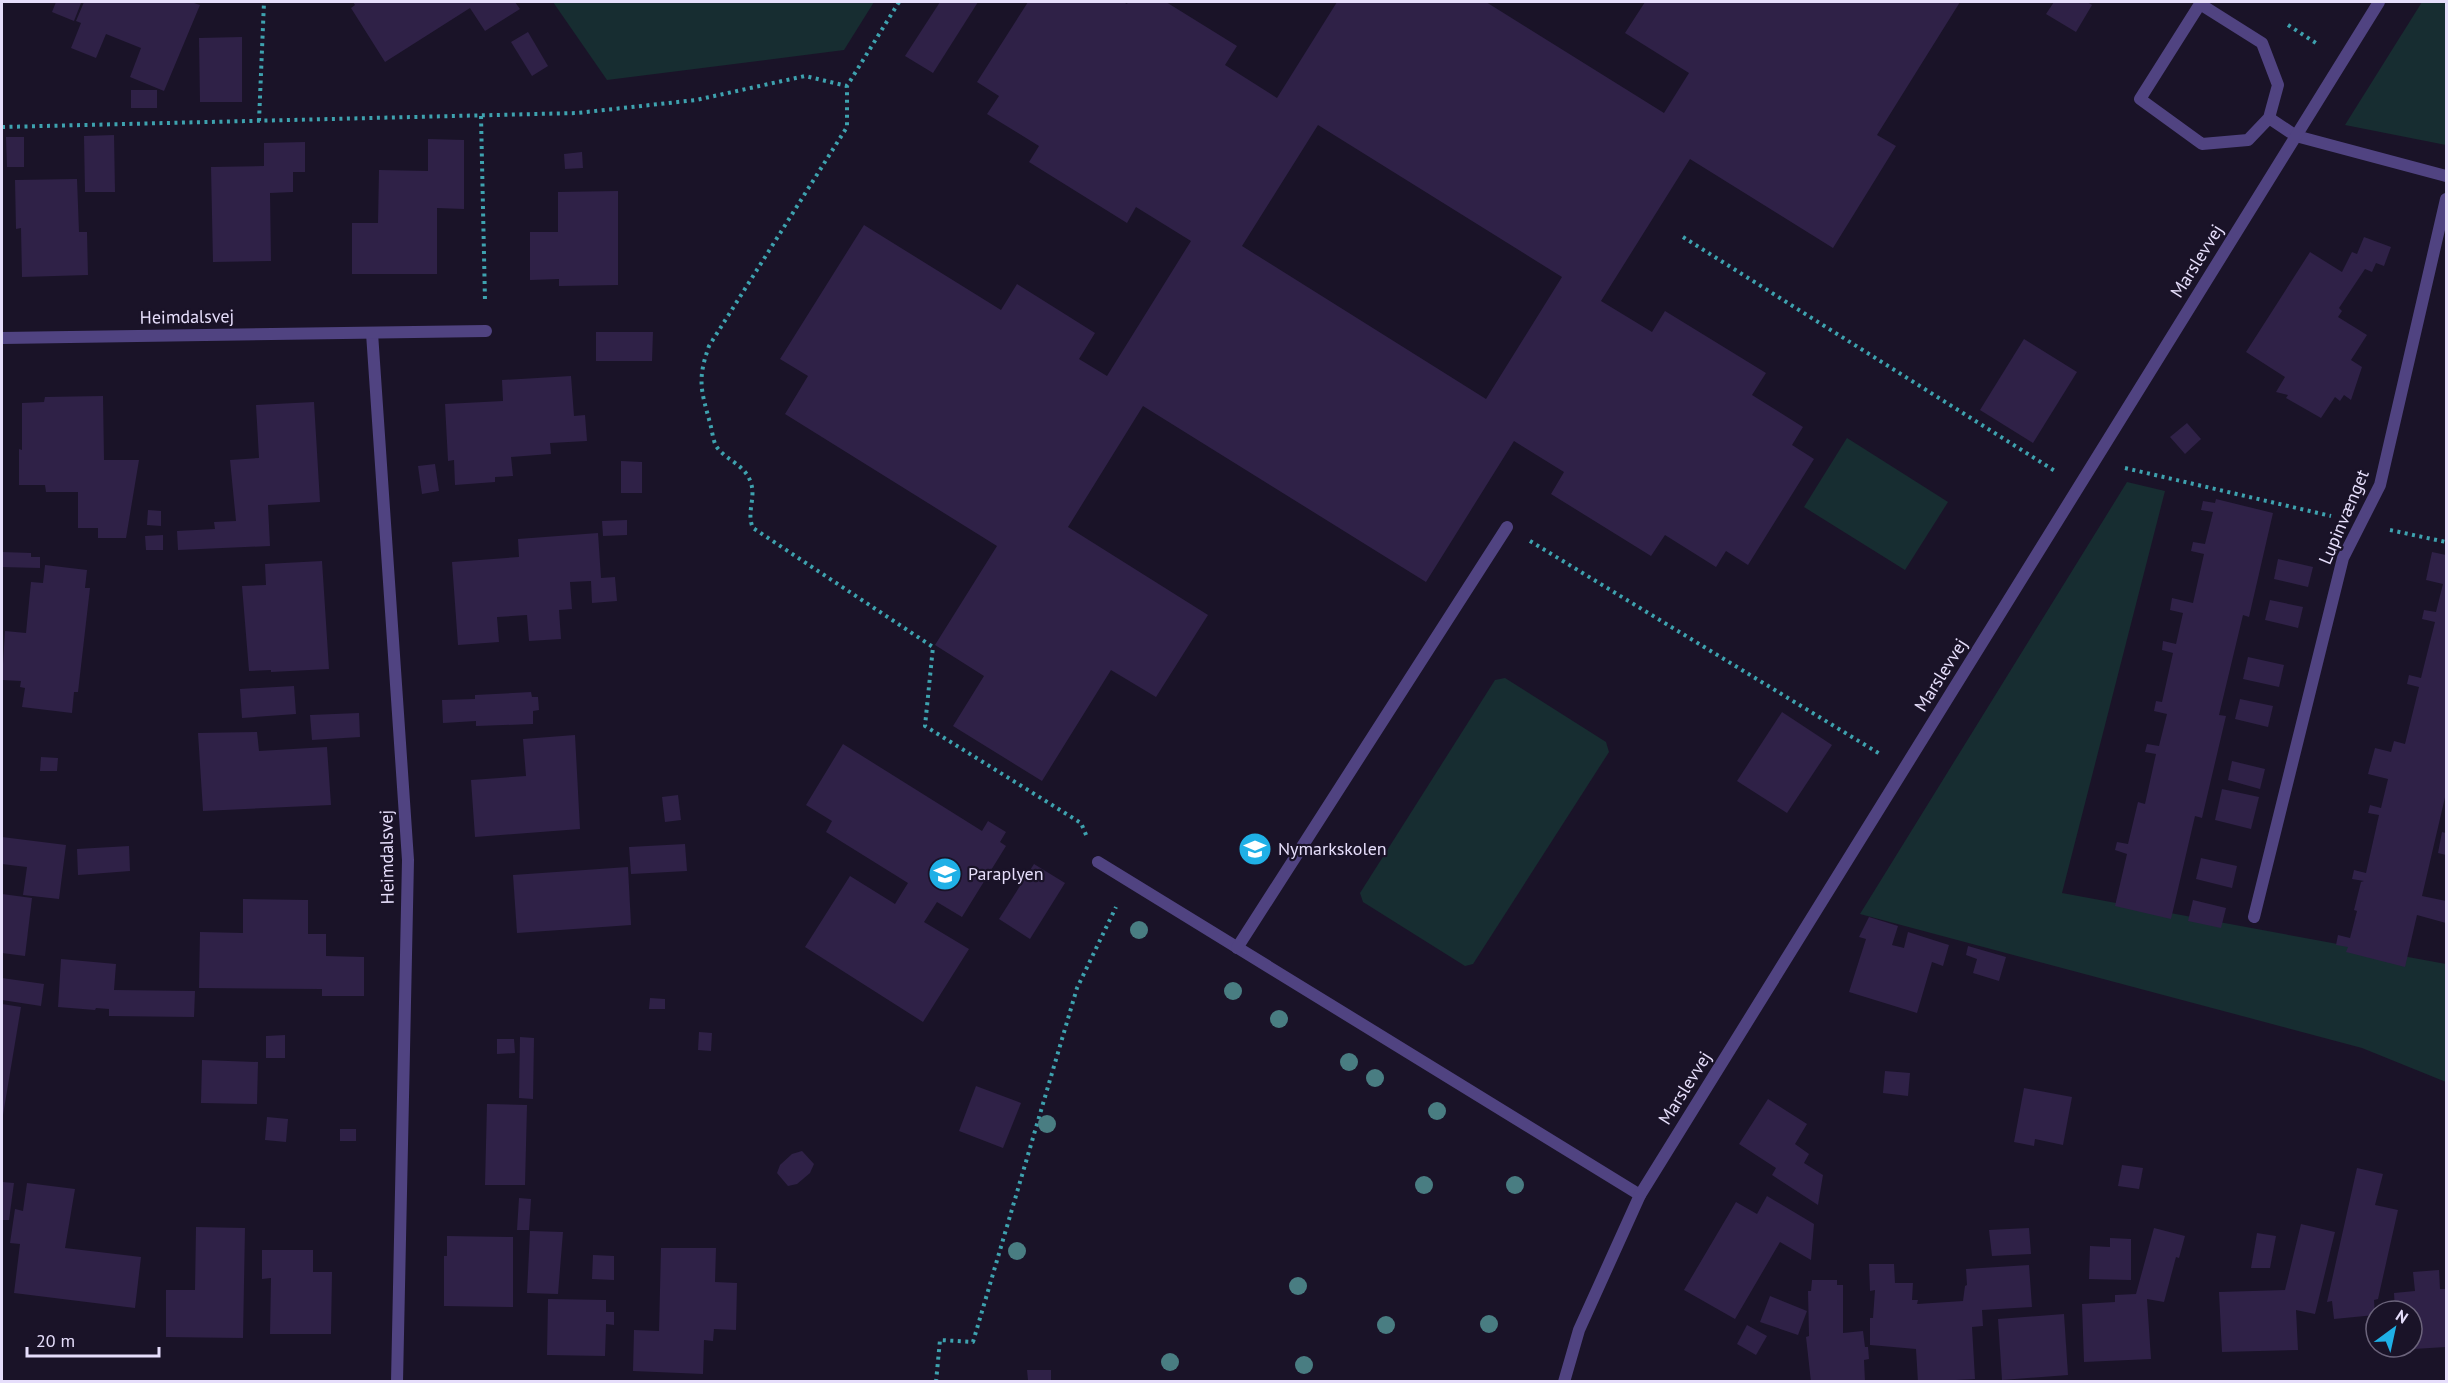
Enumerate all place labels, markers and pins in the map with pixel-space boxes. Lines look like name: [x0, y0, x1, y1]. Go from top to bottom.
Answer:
school or university icon: Nymarkskolen: [1237, 831, 1273, 867]
place label: Nymarkskolen: [1278, 837, 1387, 860]
school or university icon: Paraplyen: [927, 856, 963, 892]
place label: Paraplyen: [968, 862, 1044, 885]

